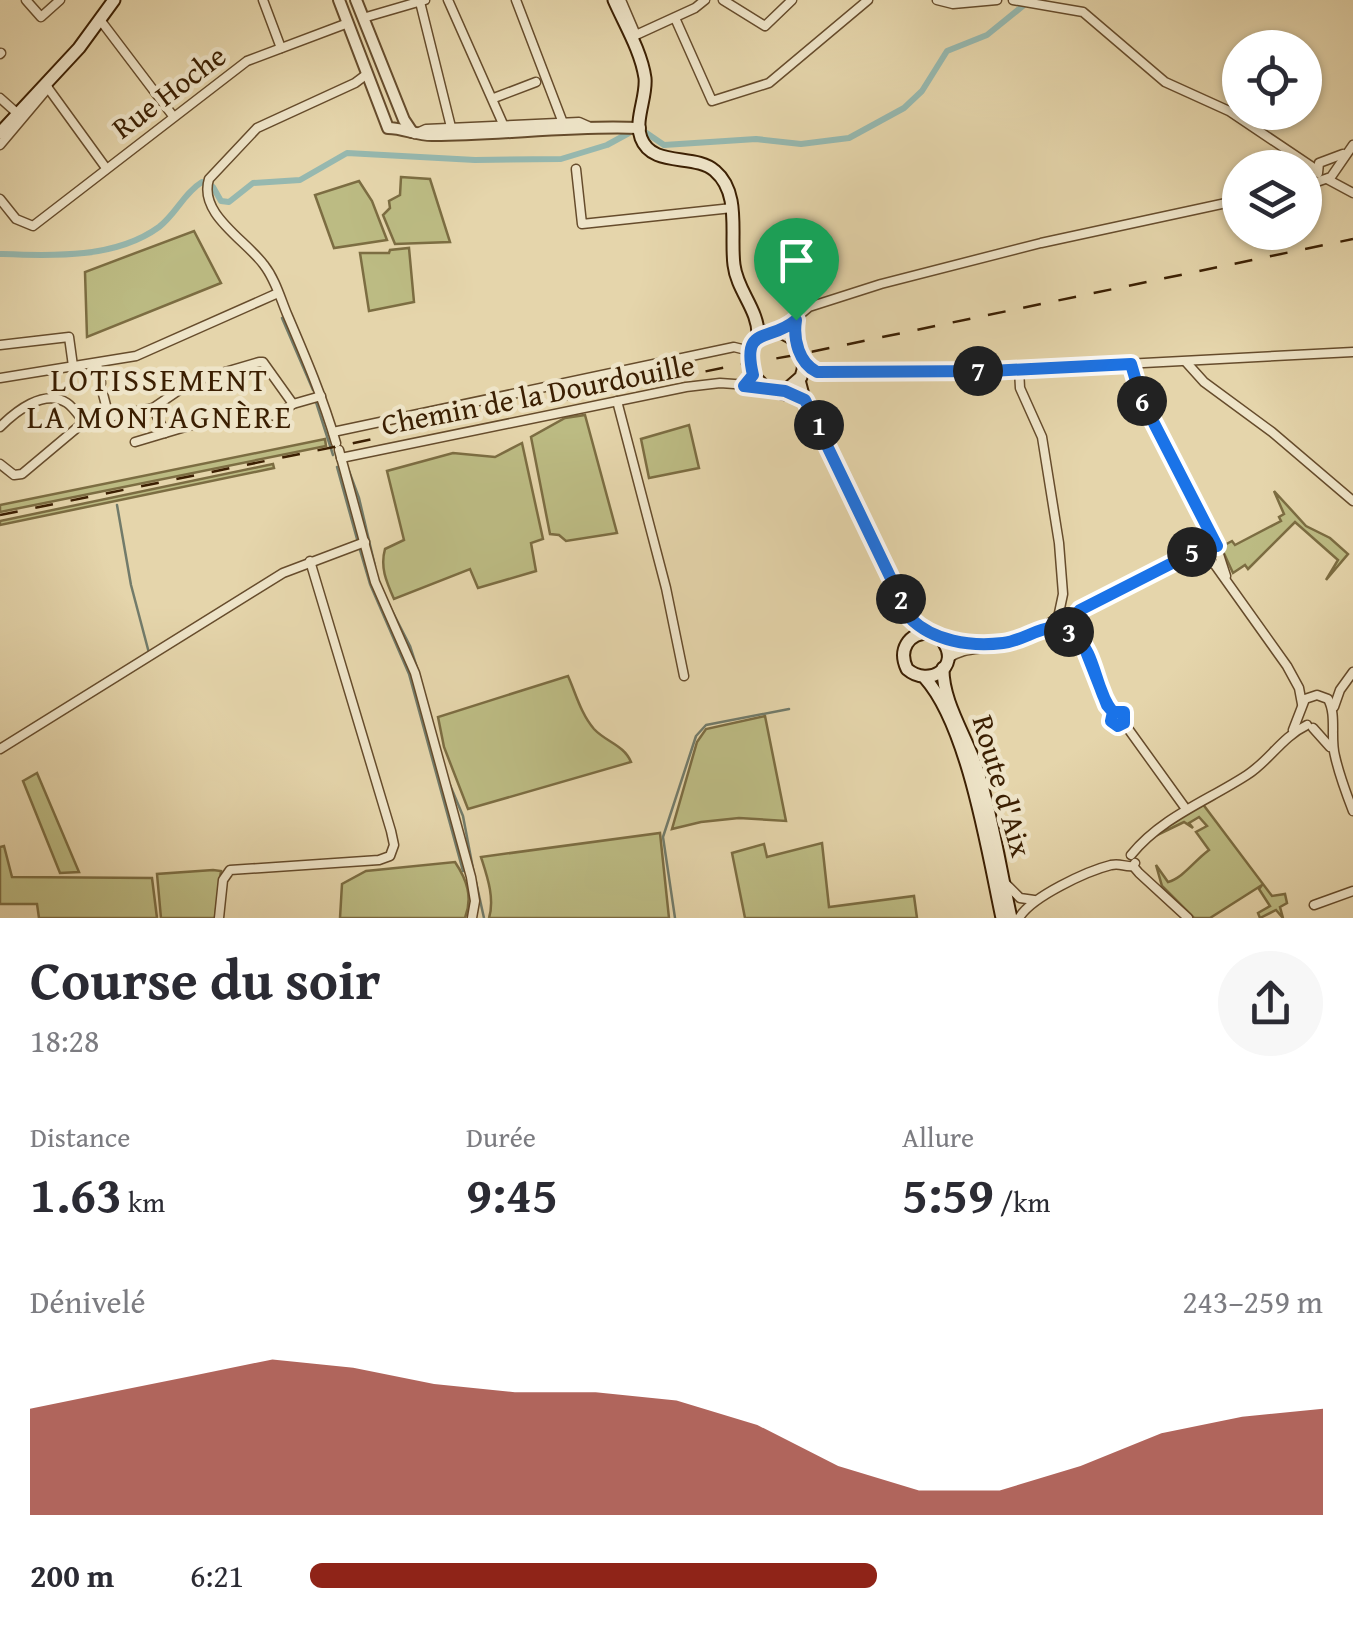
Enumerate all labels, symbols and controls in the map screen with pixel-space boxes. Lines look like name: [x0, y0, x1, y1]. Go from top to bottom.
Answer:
map controls: [1222, 30, 1322, 250]
button: locate: [1222, 30, 1322, 130]
street label: Rue Hoche: [102, 34, 235, 149]
button: layers: [1222, 150, 1322, 250]
pin: [754, 218, 839, 321]
icon: arrive: [769, 233, 824, 288]
street label: Chemin de la Dourdouille: [377, 342, 698, 446]
pin: 7: [953, 346, 1003, 396]
text: 7: [971, 350, 985, 391]
district label: LOTISSEMENT LA MONTAGNÈRE: [27, 356, 293, 440]
pin: 6: [1117, 376, 1167, 426]
text: 6: [1135, 380, 1149, 421]
pin: 1: [794, 400, 844, 450]
text: 1: [812, 404, 826, 445]
pin: 5: [1167, 527, 1217, 577]
text: 5: [1185, 531, 1199, 572]
pin: 2: [876, 574, 926, 624]
text: 2: [894, 578, 908, 619]
pin: 3: [1044, 607, 1094, 657]
text: 3: [1062, 611, 1076, 652]
street label: Route d'Aix: [962, 710, 1044, 863]
text: Course du soir: [30, 939, 380, 1019]
button: share: [1218, 951, 1323, 1056]
text: 18:28: [30, 1017, 99, 1064]
text: Distance: [30, 1116, 130, 1157]
text: Durée: [466, 1116, 536, 1157]
text: Allure: [902, 1116, 974, 1157]
text: 1.63: [30, 1157, 122, 1230]
text: 9:45: [466, 1157, 558, 1230]
text: 5:59: [902, 1157, 994, 1230]
text: km: [122, 1181, 165, 1222]
text: /km: [994, 1181, 1050, 1222]
text: Dénivelé: [30, 1278, 146, 1325]
text: 243–259 m: [1182, 1278, 1323, 1325]
text: 200 m: [30, 1552, 114, 1599]
text: 6:21: [190, 1552, 244, 1599]

